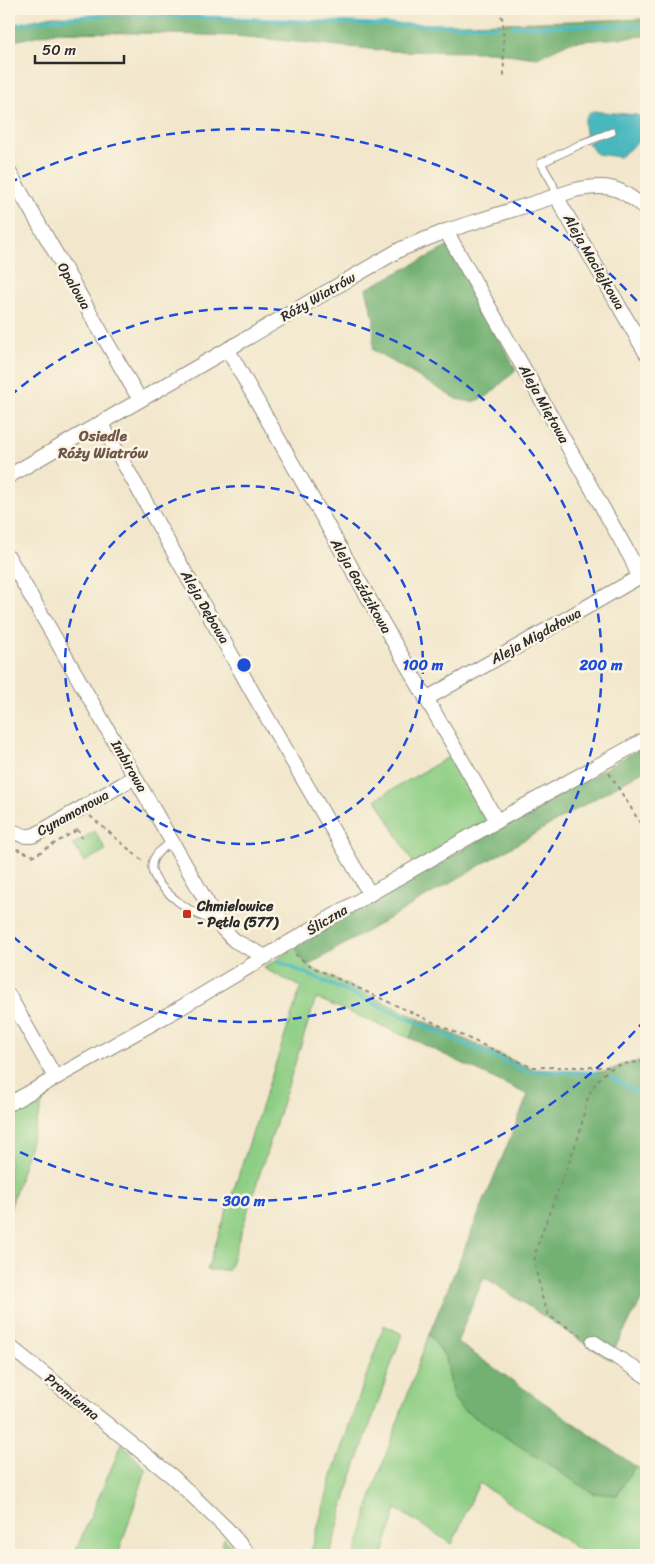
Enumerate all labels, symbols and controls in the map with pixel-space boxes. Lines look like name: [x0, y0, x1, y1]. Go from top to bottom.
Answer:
scale bar: [35, 32, 124, 64]
text: 50 m: [42, 37, 77, 63]
street label: Aleja Maciejkowa: [556, 208, 632, 315]
street label: Opalowa: [50, 258, 98, 314]
street label: Róży Wiatrów: [276, 265, 361, 329]
street label: Aleja Miętowa: [511, 359, 577, 449]
district label: Osiedle Róży Wiatrów: [57, 423, 148, 466]
street label: Aleja Goździkowa: [323, 533, 399, 639]
street label: Aleja Dębowa: [173, 564, 236, 649]
street label: Aleja Migdałowa: [485, 601, 586, 672]
text: 100 m: [403, 652, 444, 678]
text: 200 m: [578, 652, 623, 678]
centre of rings: [235, 656, 253, 674]
street label: Imbirowa: [103, 734, 154, 797]
street label: Cynamonowa: [32, 783, 114, 843]
place label: Chmielowice - Pętla (577): [196, 894, 279, 935]
street label: Śliczna: [301, 897, 353, 942]
marker: Chmielowice - Pętla (577): [181, 908, 193, 920]
text: 300 m: [222, 1188, 266, 1214]
street label: Promienna: [39, 1367, 105, 1427]

